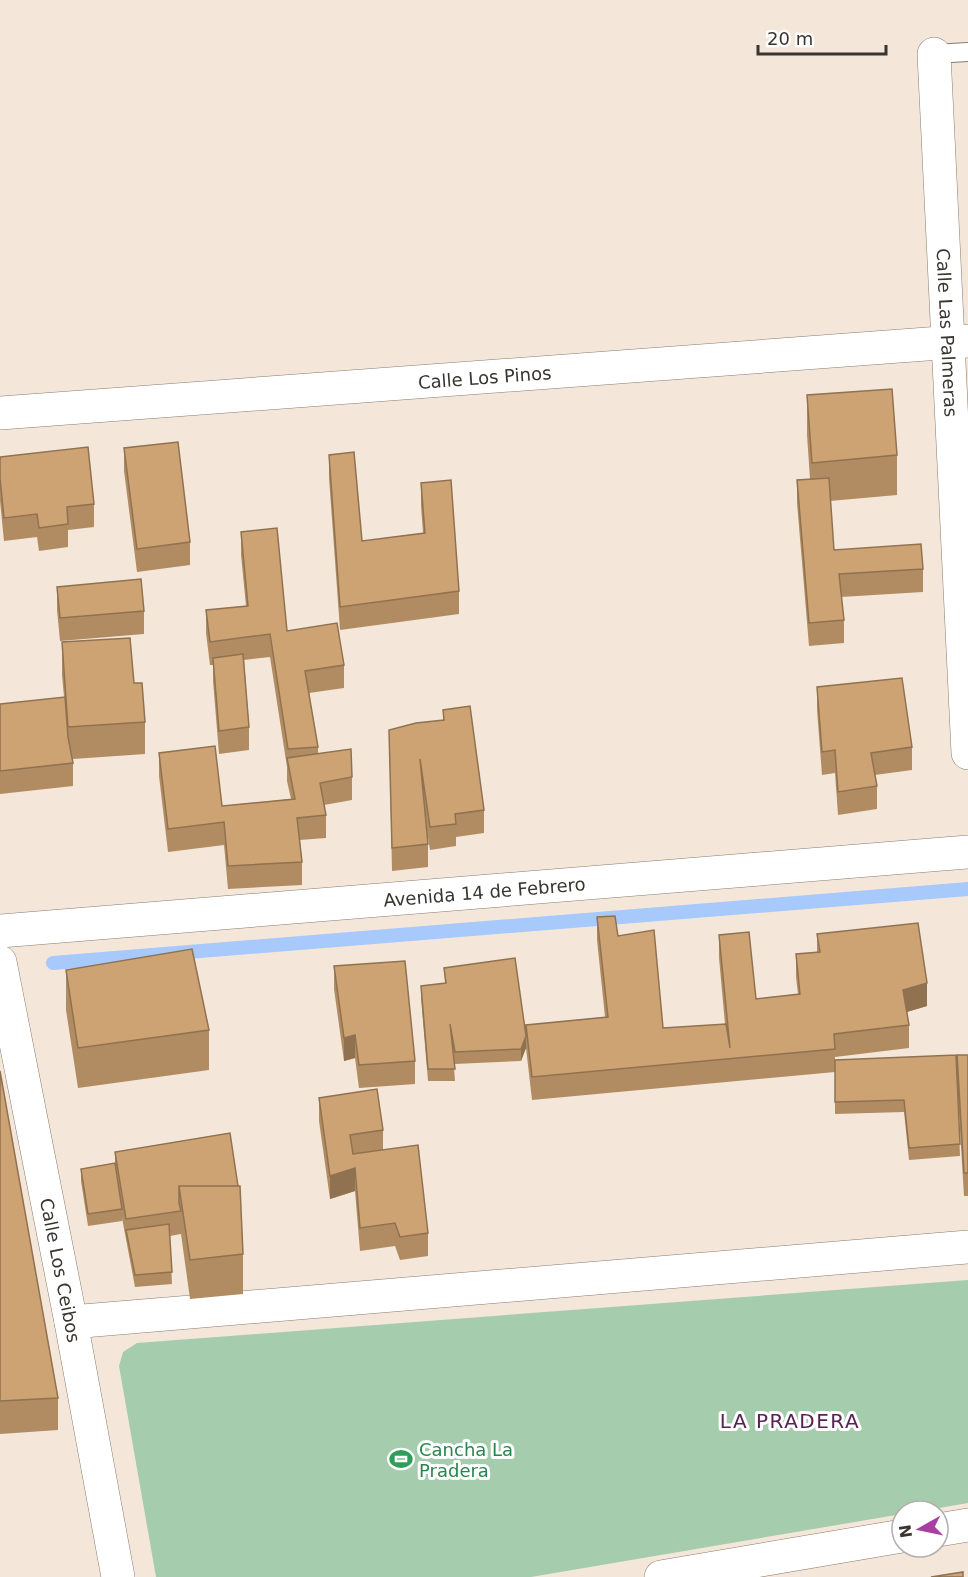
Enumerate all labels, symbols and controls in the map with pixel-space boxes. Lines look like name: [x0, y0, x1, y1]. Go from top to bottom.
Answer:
scale bar: [758, 18, 886, 56]
text: 20 m: [767, 28, 813, 49]
street label: Calle Las Palmeras: [933, 248, 962, 418]
street label: Calle Los Pinos: [417, 362, 552, 392]
street label: Avenida 14 de Febrero: [383, 873, 586, 910]
street label: Calle Los Ceibos: [36, 1196, 85, 1344]
district label: LA PRADERA: [720, 1409, 860, 1433]
place label: Cancha La Pradera: [419, 1439, 513, 1481]
sports icon: Cancha La Pradera: [388, 1446, 414, 1472]
north arrow: [890, 1499, 950, 1559]
text: N: [895, 1523, 916, 1539]

